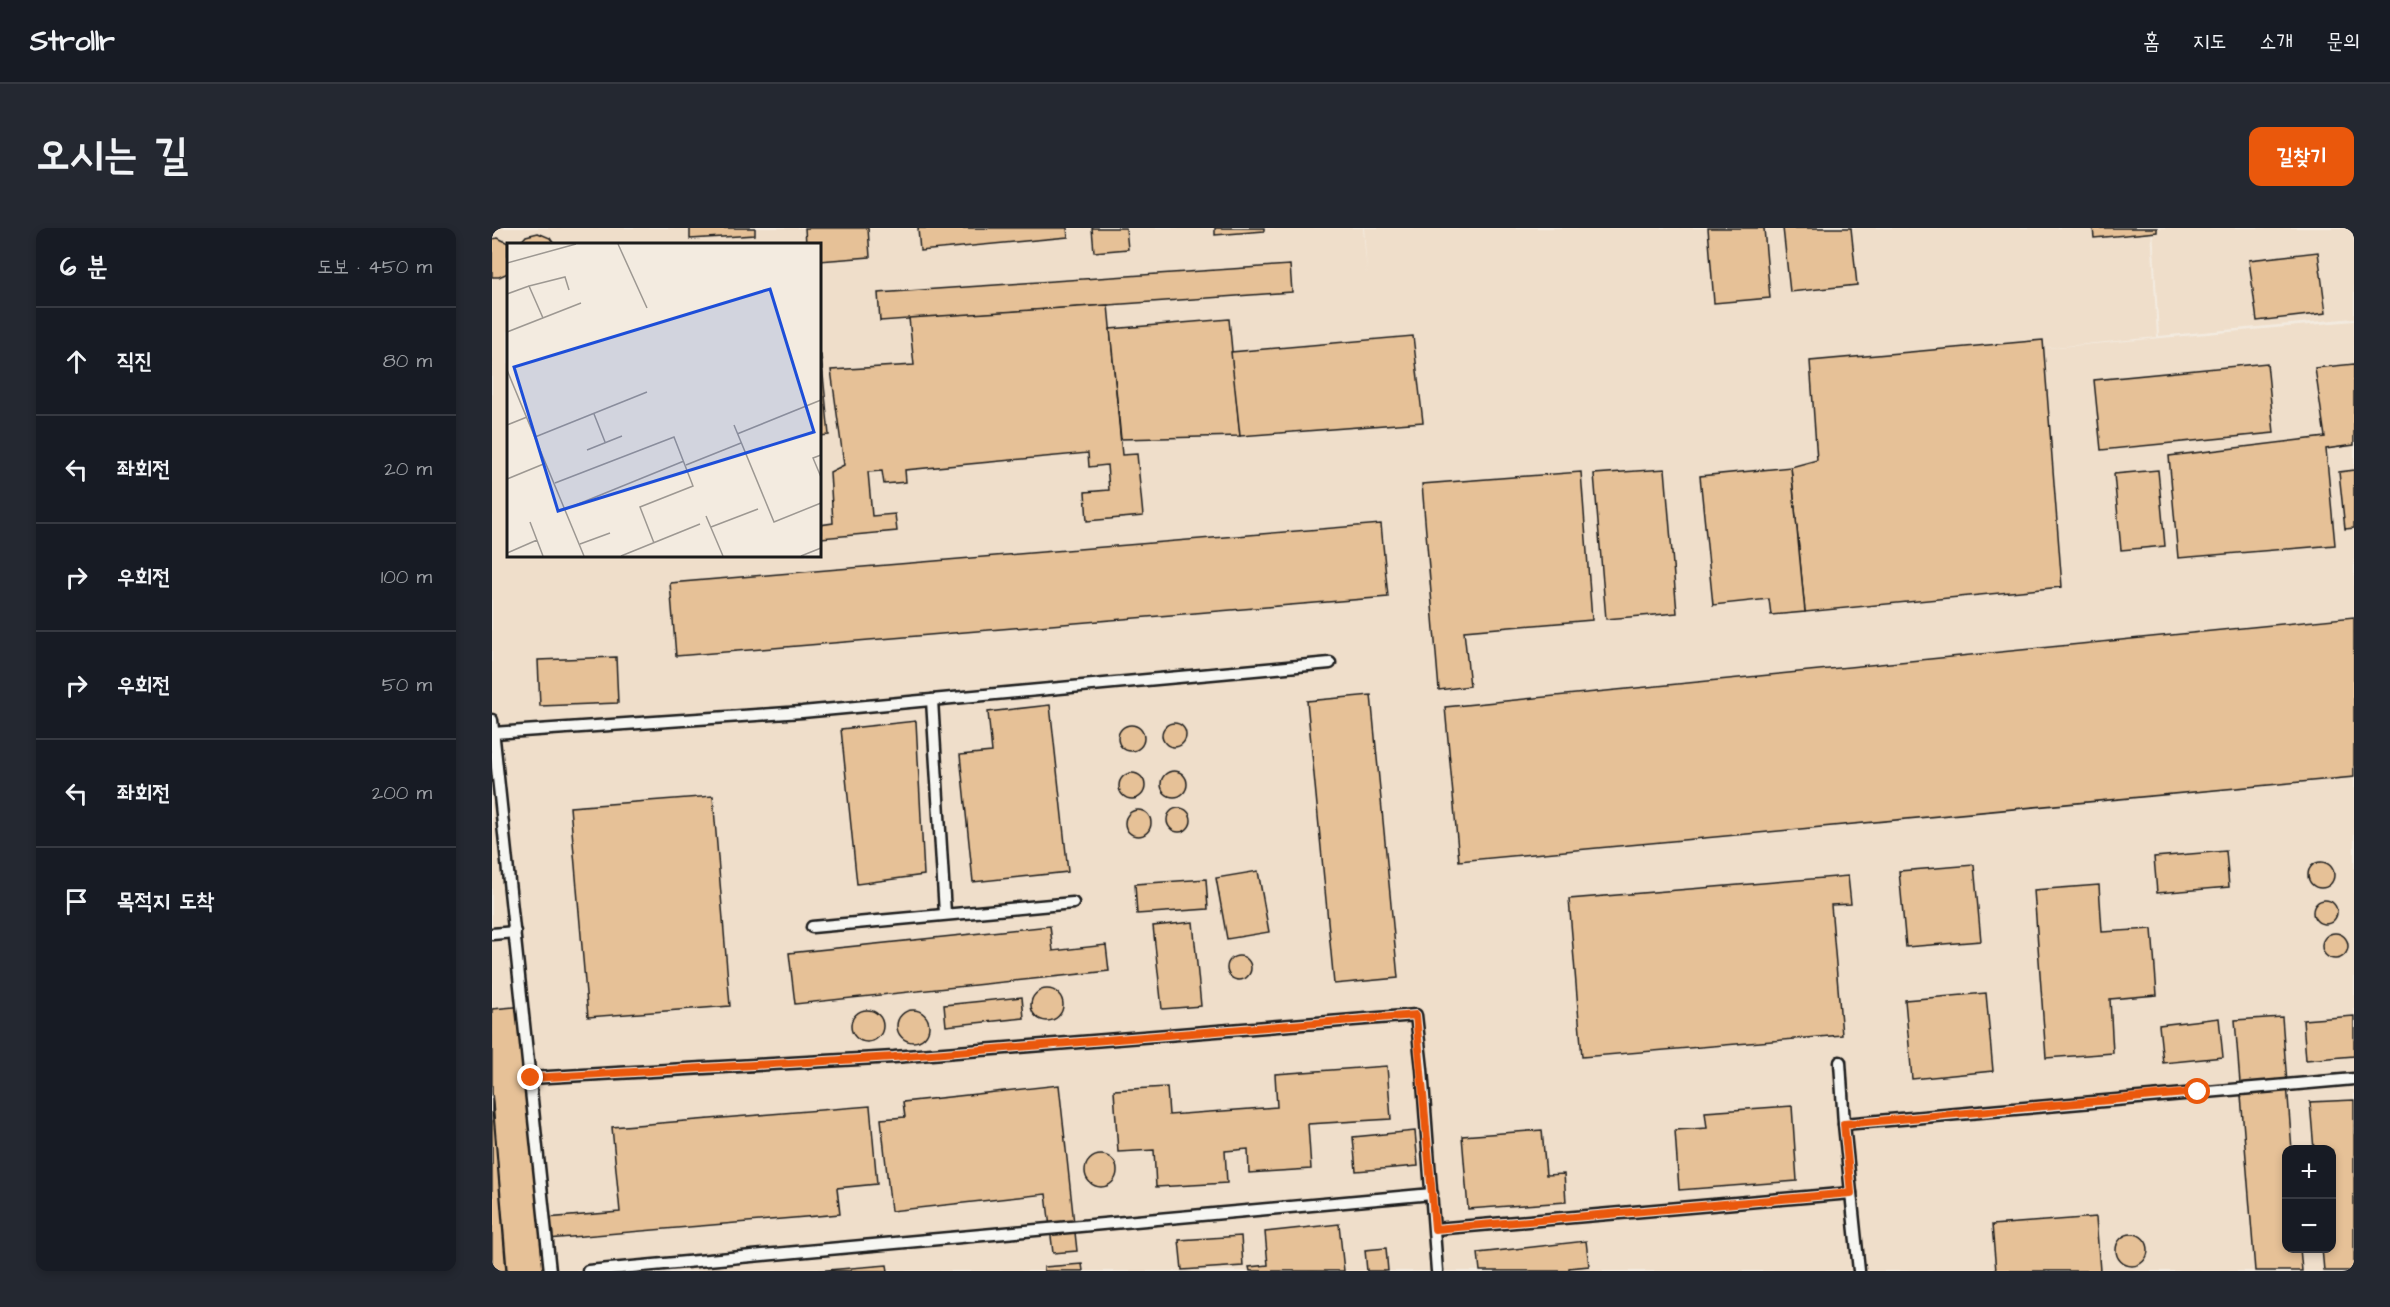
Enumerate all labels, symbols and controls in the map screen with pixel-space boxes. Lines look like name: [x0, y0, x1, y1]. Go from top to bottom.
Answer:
text: Strollr: [30, 22, 115, 61]
text: 홈: [2143, 27, 2160, 56]
text: 지도: [2193, 27, 2226, 56]
text: 소개: [2259, 27, 2293, 56]
text: 문의: [2326, 27, 2360, 56]
text: 오시는 길: [36, 127, 188, 185]
button: 길찾기: [2249, 127, 2354, 186]
inset map: [507, 243, 820, 556]
text: 6 분: [60, 249, 108, 285]
text: 도보 · 450 m: [317, 253, 432, 281]
icon: ahead: [60, 345, 93, 378]
text: 직진: [117, 346, 152, 377]
text: 80 m: [383, 347, 432, 375]
icon: left: [60, 453, 93, 486]
text: 좌회전: [117, 454, 170, 485]
text: 20 m: [384, 455, 432, 483]
icon: right: [60, 561, 93, 594]
text: 우회전: [117, 562, 170, 593]
text: 100 m: [381, 563, 432, 591]
icon: right: [60, 669, 93, 702]
text: 우회전: [117, 670, 170, 701]
text: 50 m: [382, 671, 432, 699]
icon: left: [60, 777, 93, 810]
text: 좌회전: [117, 778, 170, 809]
text: 200 m: [372, 779, 432, 807]
icon: arrive: [60, 885, 93, 918]
text: 목적지 도착: [117, 886, 214, 917]
route end: [517, 1064, 543, 1090]
route start: [2184, 1078, 2210, 1104]
map controls: [2282, 1145, 2336, 1253]
button: +: [2282, 1145, 2336, 1199]
button: −: [2282, 1199, 2336, 1253]

